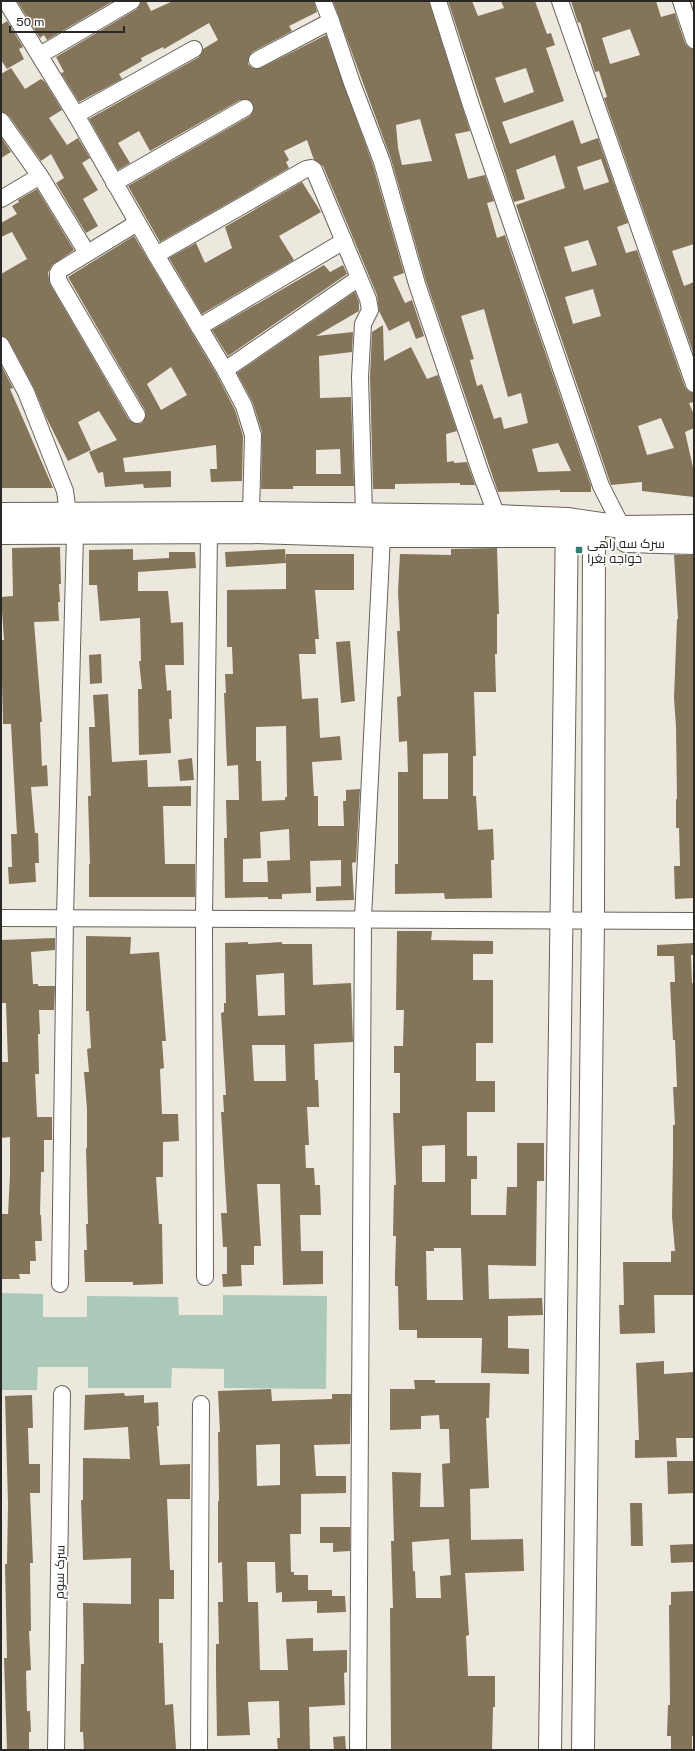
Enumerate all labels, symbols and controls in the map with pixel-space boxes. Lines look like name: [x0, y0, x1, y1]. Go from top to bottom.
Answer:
scale bar: [10, 8, 124, 34]
text: 50 m: [16, 15, 44, 29]
place label: سرک سه راهی خواجه بغرا: [587, 536, 665, 566]
marker: سرک سه راهی خواجه بغرا: [574, 545, 584, 555]
street label: سرک سوم: [52, 1545, 69, 1599]

